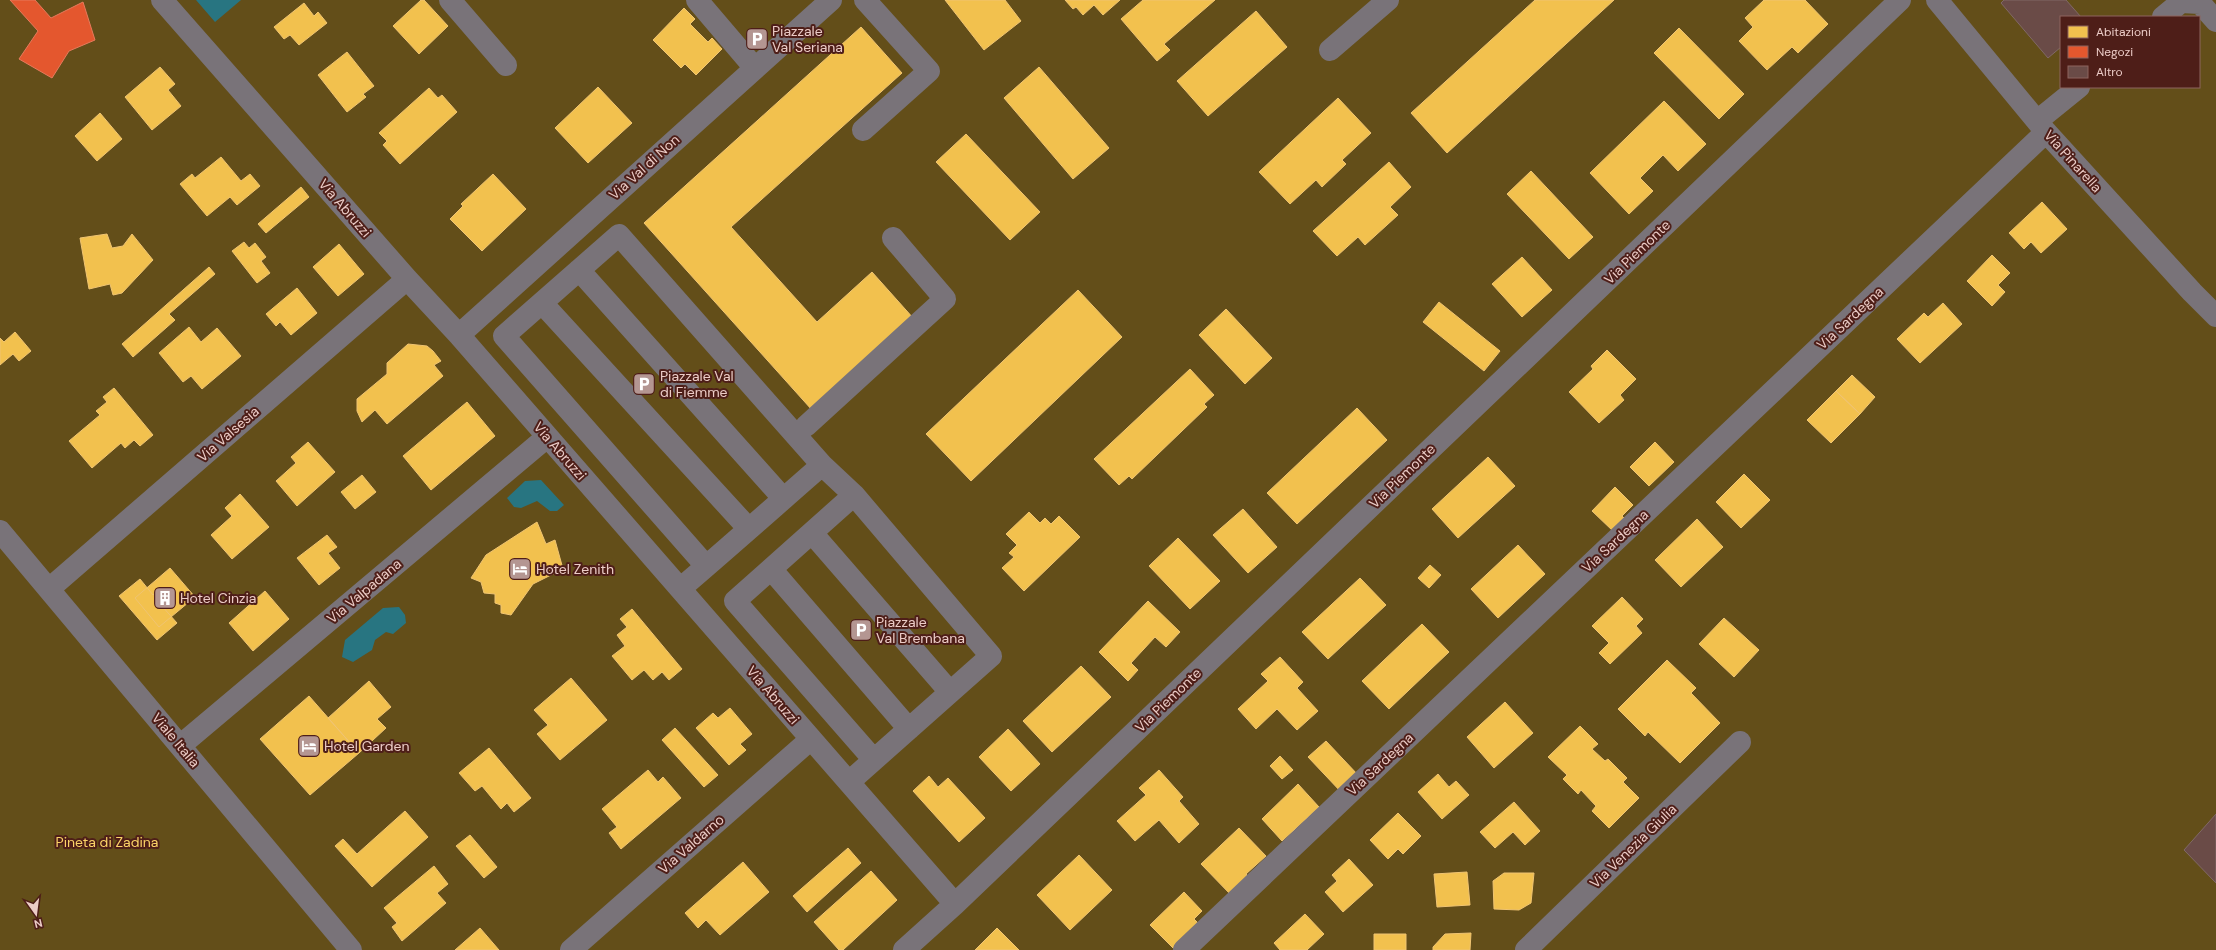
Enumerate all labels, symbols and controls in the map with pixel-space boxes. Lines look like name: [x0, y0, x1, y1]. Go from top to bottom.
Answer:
legend: [2060, 16, 2200, 88]
place label: Piazzale Val Seriana: [772, 22, 843, 56]
text: Abitazioni: [2096, 24, 2151, 40]
parking icon: Piazzale Val Seriana: [744, 26, 770, 52]
text: Negozi: [2096, 44, 2133, 60]
text: Altro: [2096, 64, 2123, 80]
street label: Via Pinarella: [2040, 126, 2106, 196]
street label: Via Val di Non: [605, 131, 683, 203]
street label: Via Abruzzi: [315, 175, 375, 241]
street label: Via Piemonte: [1600, 216, 1674, 288]
street label: Via Sardegna: [1813, 282, 1887, 354]
place label: Piazzale Val di Fiemme: [660, 367, 734, 401]
parking icon: Piazzale Val di Fiemme: [631, 371, 657, 397]
street label: Via Valsesia: [193, 402, 263, 466]
street label: Via Abruzzi: [530, 418, 590, 484]
street label: Via Piemonte: [1365, 440, 1439, 512]
street label: Via Sardegna: [1578, 505, 1652, 577]
street label: Via Valpadana: [323, 555, 405, 627]
hotel icon: Hotel Zenith: [507, 556, 533, 582]
place label: Hotel Zenith: [536, 560, 614, 578]
building icon: Hotel Cinzia: [152, 585, 178, 611]
place label: Hotel Cinzia: [180, 589, 256, 607]
place label: Piazzale Val Brembana: [876, 613, 965, 647]
parking icon: Piazzale Val Brembana: [848, 617, 874, 643]
street label: Via Abruzzi: [743, 662, 803, 728]
street label: Via Piemonte: [1131, 664, 1205, 736]
street label: Viale Italia: [148, 709, 204, 771]
street label: Via Sardegna: [1343, 728, 1417, 800]
hotel icon: Hotel Garden: [296, 733, 322, 759]
place label: Hotel Garden: [324, 737, 410, 755]
street label: Via Venezia Giulia: [1586, 800, 1680, 892]
street label: Via Valdarno: [654, 811, 728, 877]
park label: Pineta di Zadina: [56, 833, 158, 851]
north arrow: [16, 894, 56, 934]
text: N: [33, 916, 44, 931]

